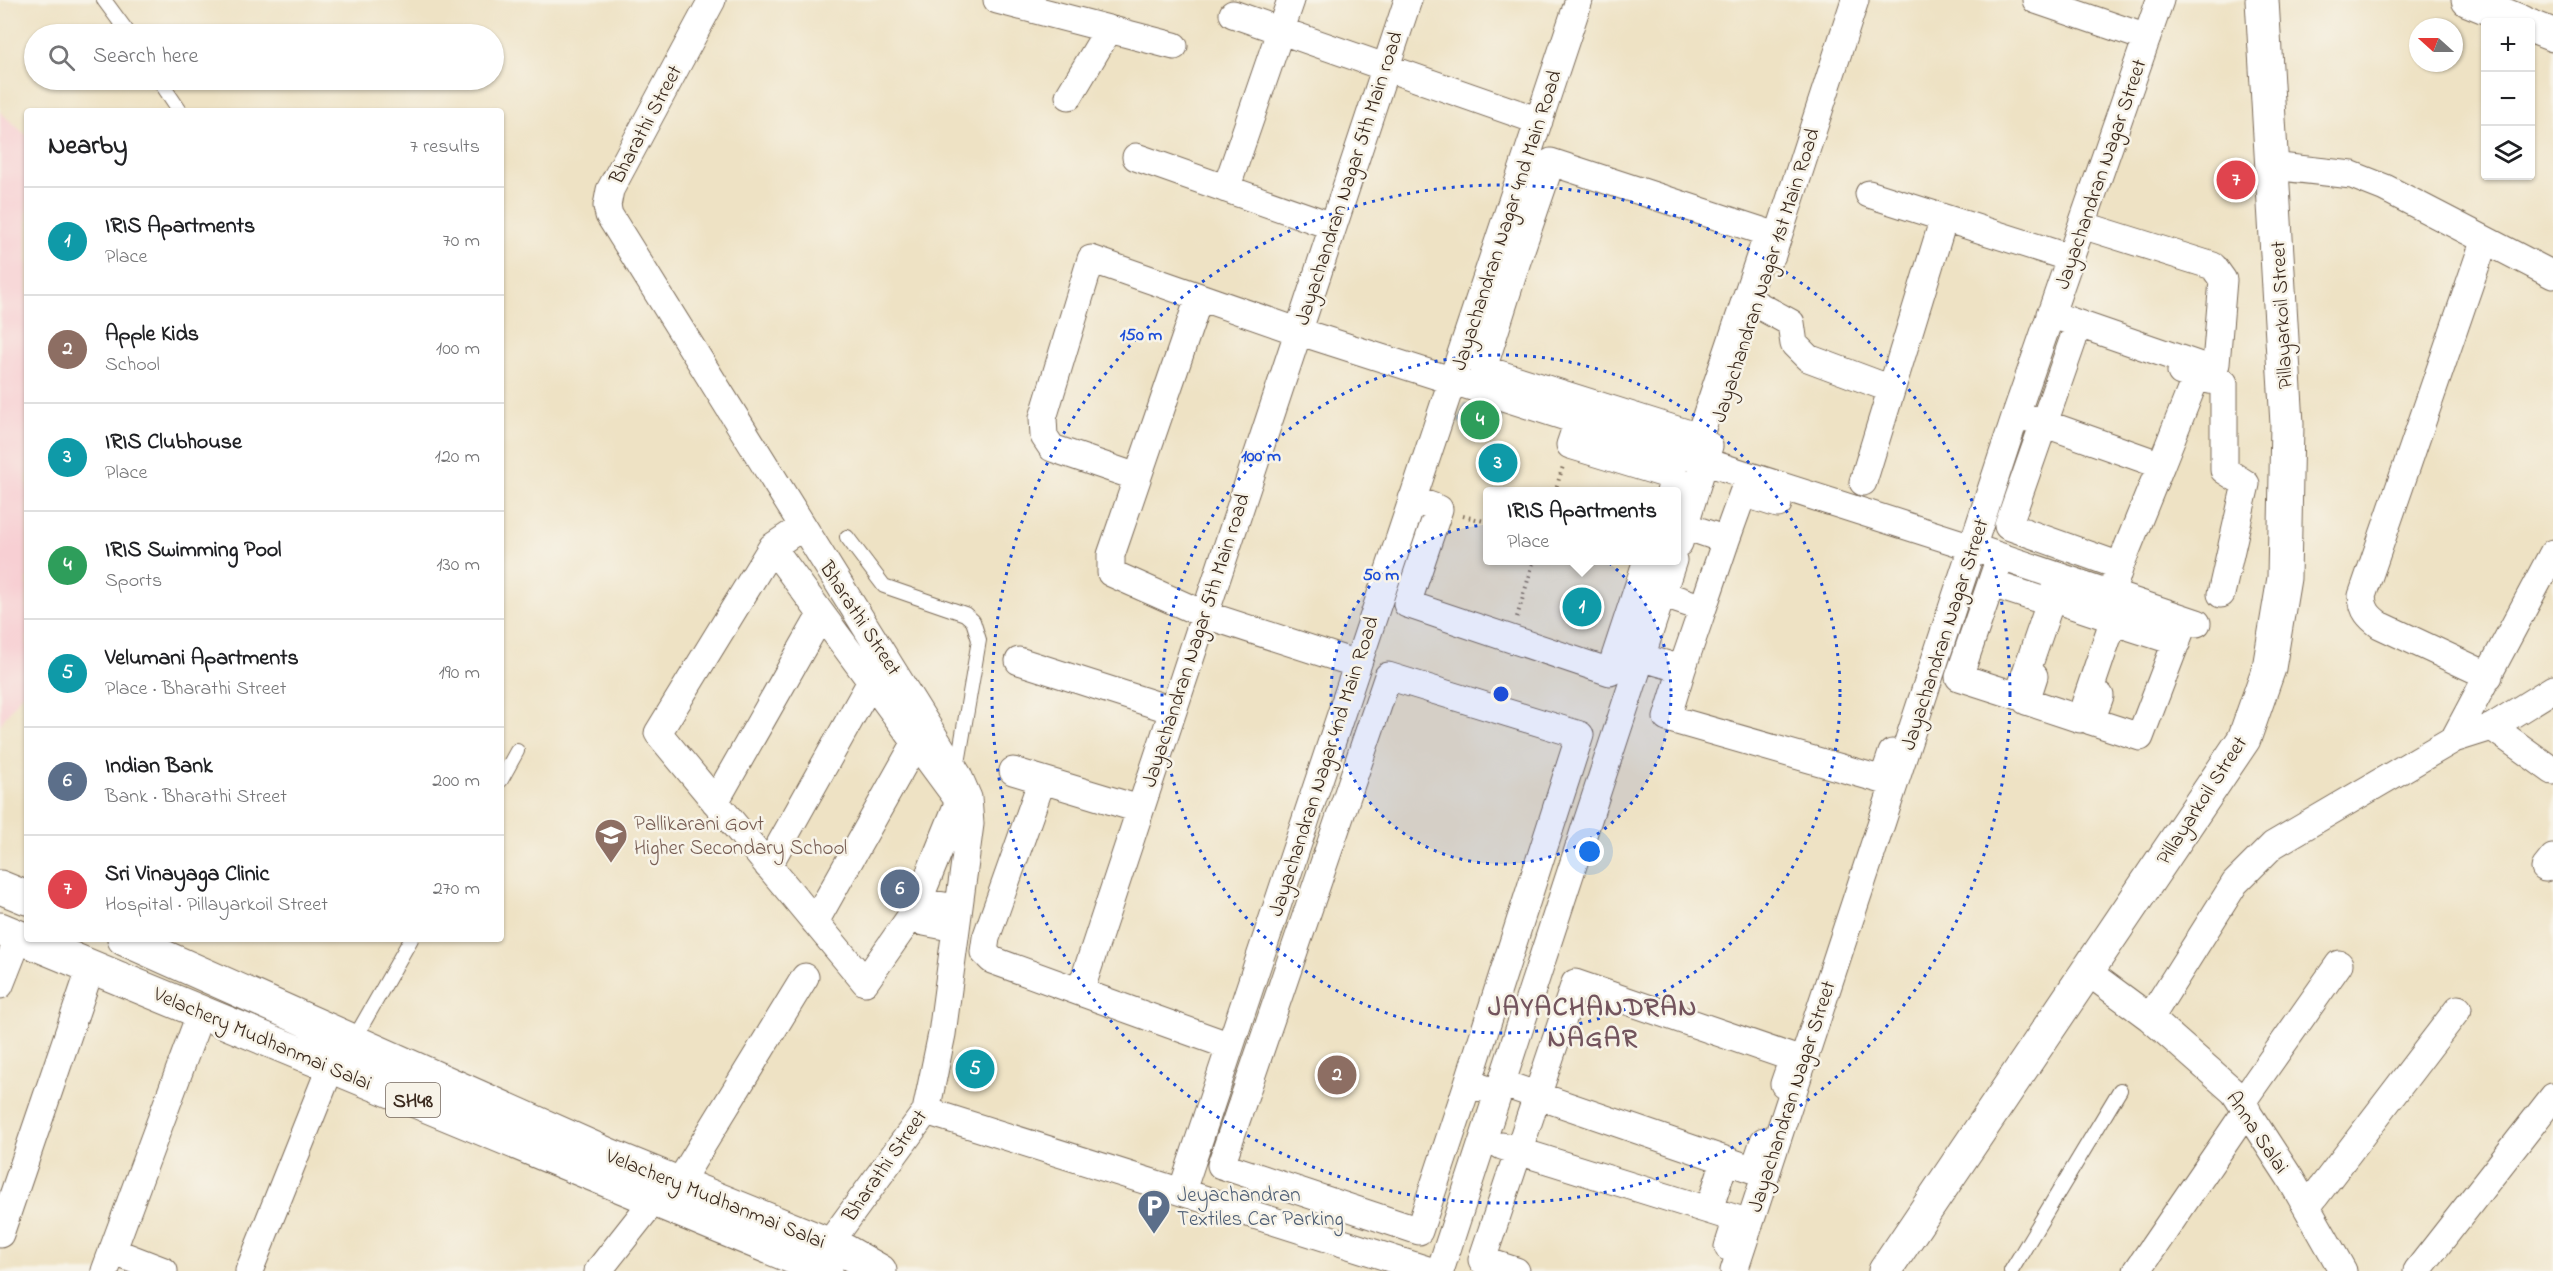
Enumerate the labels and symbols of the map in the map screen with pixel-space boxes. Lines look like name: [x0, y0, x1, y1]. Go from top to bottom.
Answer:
north arrow: [2409, 18, 2463, 72]
street label: Jayachandran Nagar 5th Main road: [1288, 28, 1414, 330]
street label: Jayachandran Nagar Street: [2048, 55, 2157, 295]
street label: Bharathi Street: [602, 60, 691, 191]
street label: Jayachandran Nagar 4nd Main Road: [1445, 66, 1573, 375]
street label: Jayachandran Nagar 1st Main Road: [1705, 124, 1831, 427]
pin: 7: [2216, 158, 2256, 202]
street label: Pillayarkoil Street: [2264, 240, 2304, 390]
text: 150 m: [1120, 323, 1162, 349]
pin: 4: [1460, 398, 1500, 442]
pin: 3: [1478, 440, 1518, 486]
text: 100 m: [1241, 444, 1281, 470]
street label: Jayachandran Nagar 5th Main road: [1135, 490, 1261, 792]
street label: Jayachandran Nagar Street: [1894, 515, 1999, 755]
street label: Bharathi Street: [811, 555, 908, 682]
text: 50 m: [1363, 563, 1399, 589]
pin: 1: [1562, 584, 1602, 630]
street label: Jayachandran Nagar 4nd Main Road: [1262, 612, 1390, 921]
centre of rings: [1491, 684, 1511, 704]
street label: Pillayarkoil Street: [2150, 731, 2257, 872]
place label: Pallikarani Govt Higher Secondary School: [634, 810, 847, 866]
school or university icon: Pallikarani Govt Higher Secondary School: [593, 817, 629, 864]
your location: [1575, 837, 1604, 866]
pin: 6: [880, 866, 920, 912]
street label: Jayachandran Nagar Street: [1741, 977, 1846, 1217]
street label: Velachery Mudhanmai Salai: [147, 980, 376, 1101]
district label: JAYACHANDRAN NAGAR: [1488, 989, 1698, 1059]
pin: 5: [956, 1046, 994, 1092]
pin: 2: [1318, 1052, 1356, 1098]
road number: SH48: [386, 1083, 440, 1117]
street label: Anna Salai: [2218, 1086, 2295, 1180]
street label: Bharathi Street: [835, 1104, 936, 1229]
street label: Velachery Mudhanmai Salai: [599, 1142, 830, 1260]
place label: Jeyachandran Textiles Car Parking: [1177, 1181, 1344, 1237]
parking icon: Jeyachandran Textiles Car Parking: [1136, 1188, 1172, 1235]

